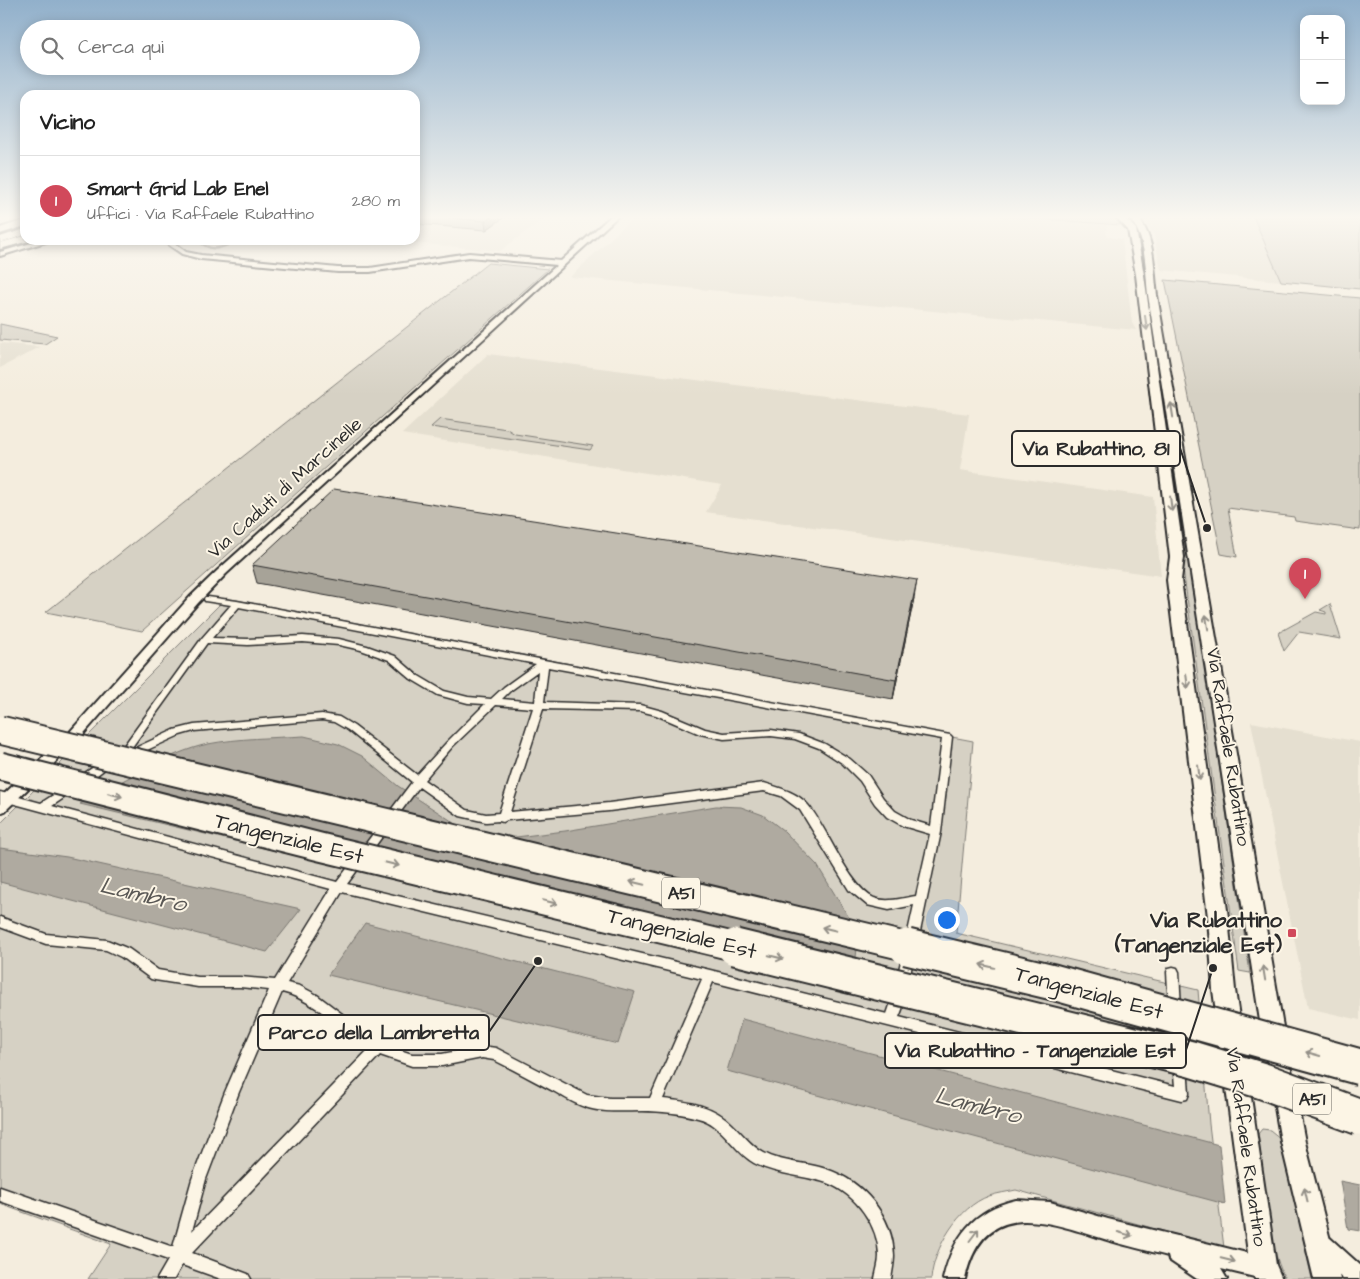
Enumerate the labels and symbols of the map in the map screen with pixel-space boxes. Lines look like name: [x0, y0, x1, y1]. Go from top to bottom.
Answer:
one-way arrow: [1141, 315, 1151, 331]
one-way arrow: [1167, 403, 1177, 419]
street label: Via Caduti di Marcinelle: [202, 411, 368, 565]
callout: Via Rubattino, 81: [1012, 431, 1180, 466]
text: Via Rubattino, 81: [1021, 435, 1170, 463]
one-way arrow: [1166, 496, 1176, 512]
pin: 1: [1289, 558, 1321, 599]
one-way arrow: [1202, 615, 1212, 631]
street label: Via Raffaele Rubattino: [1199, 646, 1257, 848]
one-way arrow: [1182, 673, 1192, 689]
one-way arrow: [1194, 764, 1204, 780]
one-way arrow: [107, 791, 123, 800]
street label: Tangenziale Est: [211, 805, 367, 874]
one-way arrow: [383, 860, 399, 869]
water label: Lambro: [96, 869, 191, 922]
one-way arrow: [630, 878, 646, 887]
road number: A51: [662, 878, 700, 908]
one-way arrow: [541, 898, 557, 907]
street label: Tangenziale Est: [604, 900, 760, 969]
place label: Via Rubattino (Tangenziale Est): [1114, 905, 1283, 962]
your location: [934, 907, 960, 933]
one-way arrow: [822, 924, 838, 933]
marker: Via Rubattino (Tangenziale Est): [1286, 927, 1298, 939]
one-way arrow: [767, 953, 783, 962]
street label: Tangenziale Est: [1011, 958, 1167, 1029]
one-way arrow: [980, 961, 996, 970]
one-way arrow: [1259, 965, 1269, 981]
callout: Parco della Lambretta: [258, 1015, 489, 1050]
text: Parco della Lambretta: [269, 1019, 480, 1047]
callout: Via Rubattino - Tangenziale Est: [885, 1033, 1186, 1068]
text: Via Rubattino - Tangenziale Est: [893, 1037, 1176, 1066]
street label: Via Raffaele Rubattino: [1219, 1046, 1273, 1249]
one-way arrow: [1306, 1048, 1322, 1058]
water label: Lambro: [931, 1079, 1026, 1133]
road number: A51: [1293, 1084, 1331, 1114]
one-way arrow: [1301, 1187, 1311, 1203]
one-way arrow: [969, 1228, 979, 1242]
one-way arrow: [1117, 1230, 1133, 1239]
one-way arrow: [1220, 1256, 1236, 1266]

